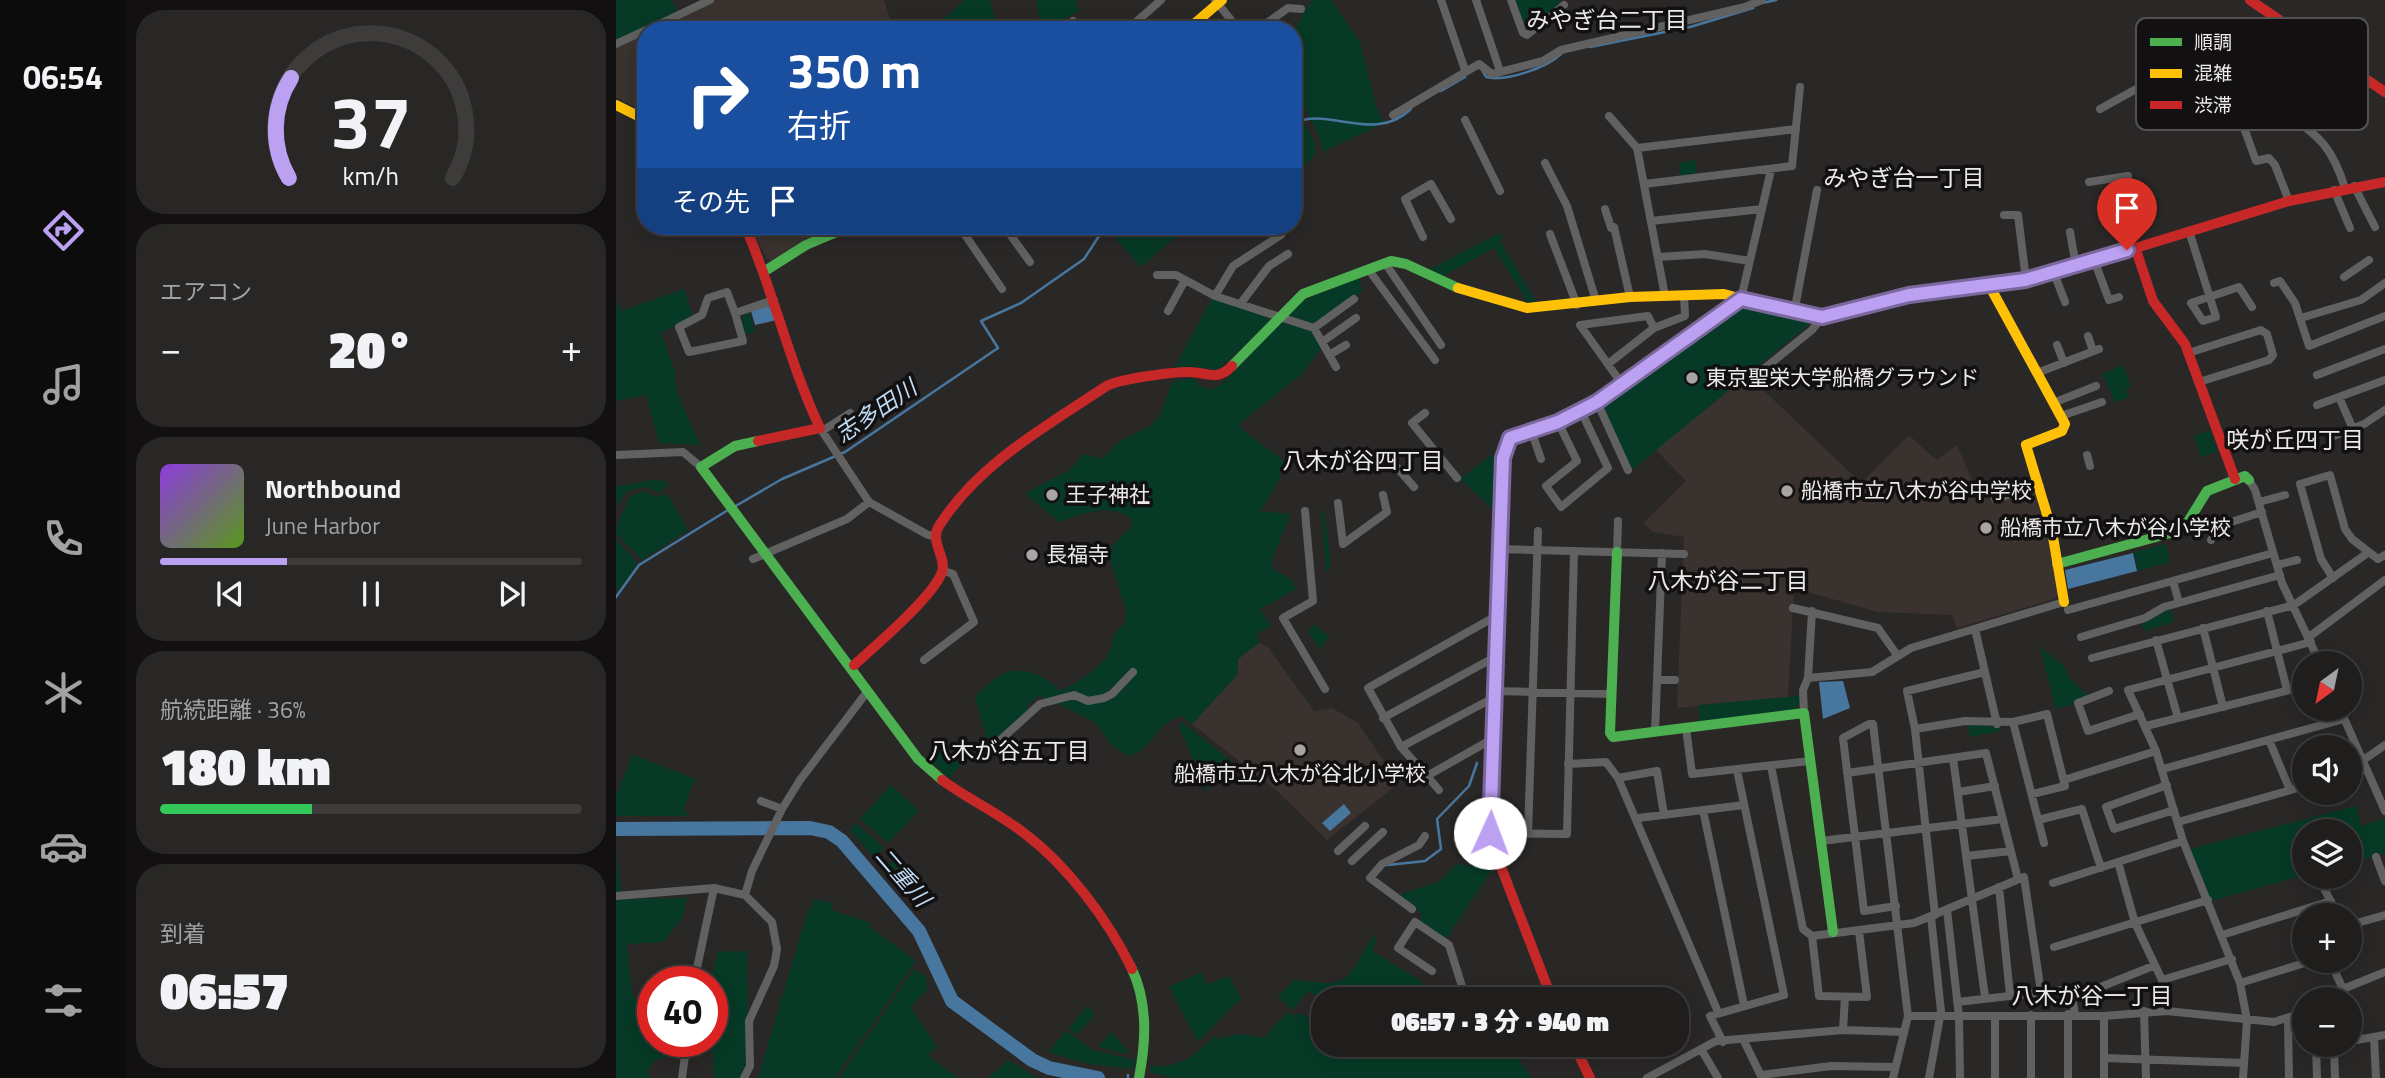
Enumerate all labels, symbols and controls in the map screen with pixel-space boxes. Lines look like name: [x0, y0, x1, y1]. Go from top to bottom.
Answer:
district label: みやぎ台二丁目: [1527, 2, 1688, 37]
legend: [2136, 18, 2368, 130]
text: 順調: [2194, 27, 2232, 56]
text: 350 m: [787, 32, 921, 107]
icon: right: [672, 49, 763, 140]
text: 06:54: [23, 53, 103, 101]
text: 混雑: [2194, 58, 2232, 87]
text: 37: [330, 66, 412, 176]
text: 渋滞: [2194, 90, 2232, 119]
text: 右折: [787, 101, 851, 149]
text: km/h: [343, 157, 399, 195]
district label: みやぎ台一丁目: [1824, 160, 1985, 195]
pin: [2097, 178, 2157, 250]
text: その先: [672, 182, 750, 221]
icon: arrive: [764, 182, 802, 220]
icon: arrive: [2108, 189, 2146, 227]
icon: directions: [39, 206, 88, 255]
text: エアコン: [160, 274, 252, 309]
text: 20°: [328, 309, 414, 388]
text: −: [160, 319, 181, 377]
text: +: [561, 319, 582, 377]
icon: music: [39, 360, 88, 409]
place label: 東京聖栄大学船橋グラウンド: [1706, 361, 1979, 393]
water label: 志多田川: [828, 369, 926, 451]
marker: 東京聖栄大学船橋グラウンド: [1684, 370, 1700, 386]
district label: 咲が丘四丁目: [2226, 422, 2364, 457]
district label: 八木が谷四丁目: [1283, 443, 1444, 478]
text: Northbound: [265, 469, 401, 508]
place label: 船橋市立八木が谷中学校: [1801, 474, 2032, 506]
place label: 王子神社: [1066, 478, 1150, 510]
marker: 船橋市立八木が谷中学校: [1779, 483, 1795, 499]
marker: 王子神社: [1044, 487, 1060, 503]
text: June Harbor: [265, 508, 380, 543]
place label: 船橋市立八木が谷小学校: [2000, 511, 2231, 543]
icon: phone: [39, 514, 88, 563]
marker: 船橋市立八木が谷小学校: [1978, 520, 1994, 536]
place label: 長福寺: [1046, 538, 1109, 570]
marker: 長福寺: [1024, 547, 1040, 563]
district label: 八木が谷二丁目: [1648, 563, 1809, 598]
icon: previous: [211, 575, 249, 613]
icon: pause: [352, 575, 390, 613]
icon: next: [493, 575, 531, 613]
north arrow: [2292, 651, 2362, 721]
map controls: [2292, 651, 2362, 1057]
icon: climate: [39, 668, 88, 717]
text: 航続距離 · 36%: [160, 692, 306, 727]
text: 180 km: [160, 726, 331, 805]
district label: 八木が谷五丁目: [929, 733, 1090, 768]
button: sound: [2292, 735, 2362, 805]
marker: 船橋市立八木が谷北小学校: [1292, 742, 1308, 758]
place label: 船橋市立八木が谷北小学校: [1174, 757, 1426, 789]
position arrow: [1453, 796, 1527, 870]
button: layers: [2292, 819, 2362, 889]
icon: car: [39, 822, 88, 871]
water label: 二重川: [868, 839, 941, 916]
button: +: [2292, 903, 2362, 973]
text: 到着: [160, 916, 206, 951]
text: 06:57: [160, 950, 289, 1029]
speed limit sign: 40: [637, 966, 728, 1057]
icon: filters: [39, 976, 88, 1025]
district label: 八木が谷一丁目: [2012, 978, 2173, 1013]
button: −: [2292, 987, 2362, 1057]
text: 06:57 · 3 分 · 940 m: [1391, 1002, 1609, 1041]

